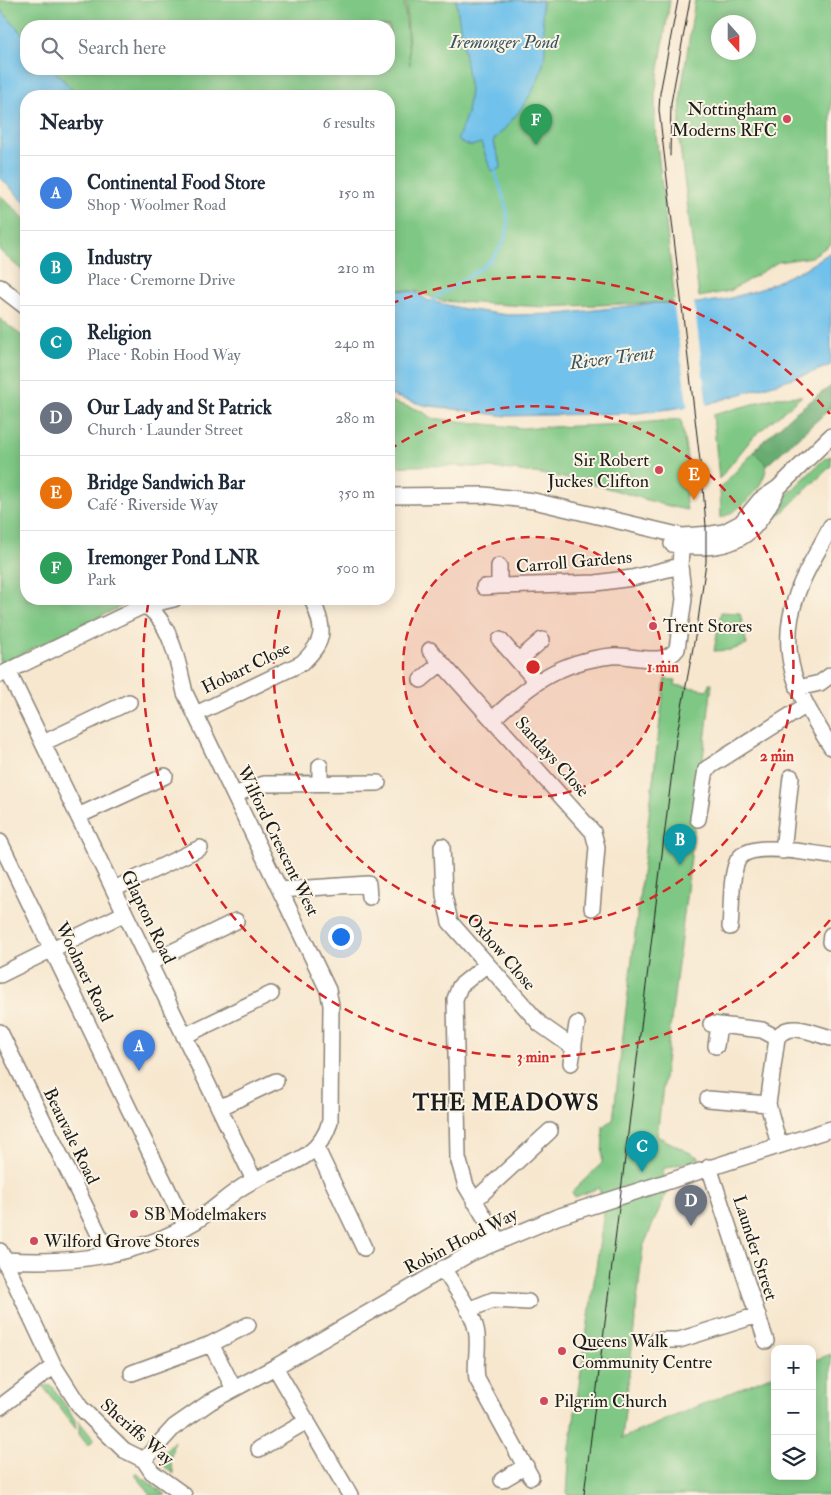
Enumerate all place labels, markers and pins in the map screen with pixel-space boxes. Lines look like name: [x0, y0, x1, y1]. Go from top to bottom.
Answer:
place label: Nottingham Moderns RFC: [672, 98, 777, 142]
pin: F: [520, 104, 552, 145]
marker: Nottingham Moderns RFC: [781, 113, 793, 125]
place label: Sir Robert Juckes Clifton: [547, 449, 649, 493]
pin: E: [678, 459, 710, 500]
marker: Sir Robert Juckes Clifton: [653, 464, 665, 476]
place label: Trent Stores: [663, 615, 752, 638]
marker: Trent Stores: [647, 620, 659, 632]
centre of rings: [524, 658, 542, 676]
pin: B: [664, 824, 696, 865]
pin: A: [123, 1030, 155, 1071]
pin: C: [626, 1131, 658, 1172]
pin: D: [675, 1185, 707, 1226]
place label: SB Modelmakers: [144, 1203, 266, 1226]
marker: SB Modelmakers: [128, 1208, 140, 1220]
place label: Wilford Grove Stores: [43, 1230, 199, 1253]
marker: Wilford Grove Stores: [28, 1235, 40, 1247]
place label: Queens Walk Community Centre: [572, 1330, 713, 1374]
marker: Queens Walk Community Centre: [556, 1345, 568, 1357]
place label: Pilgrim Church: [554, 1390, 668, 1413]
marker: Pilgrim Church: [538, 1395, 550, 1407]

